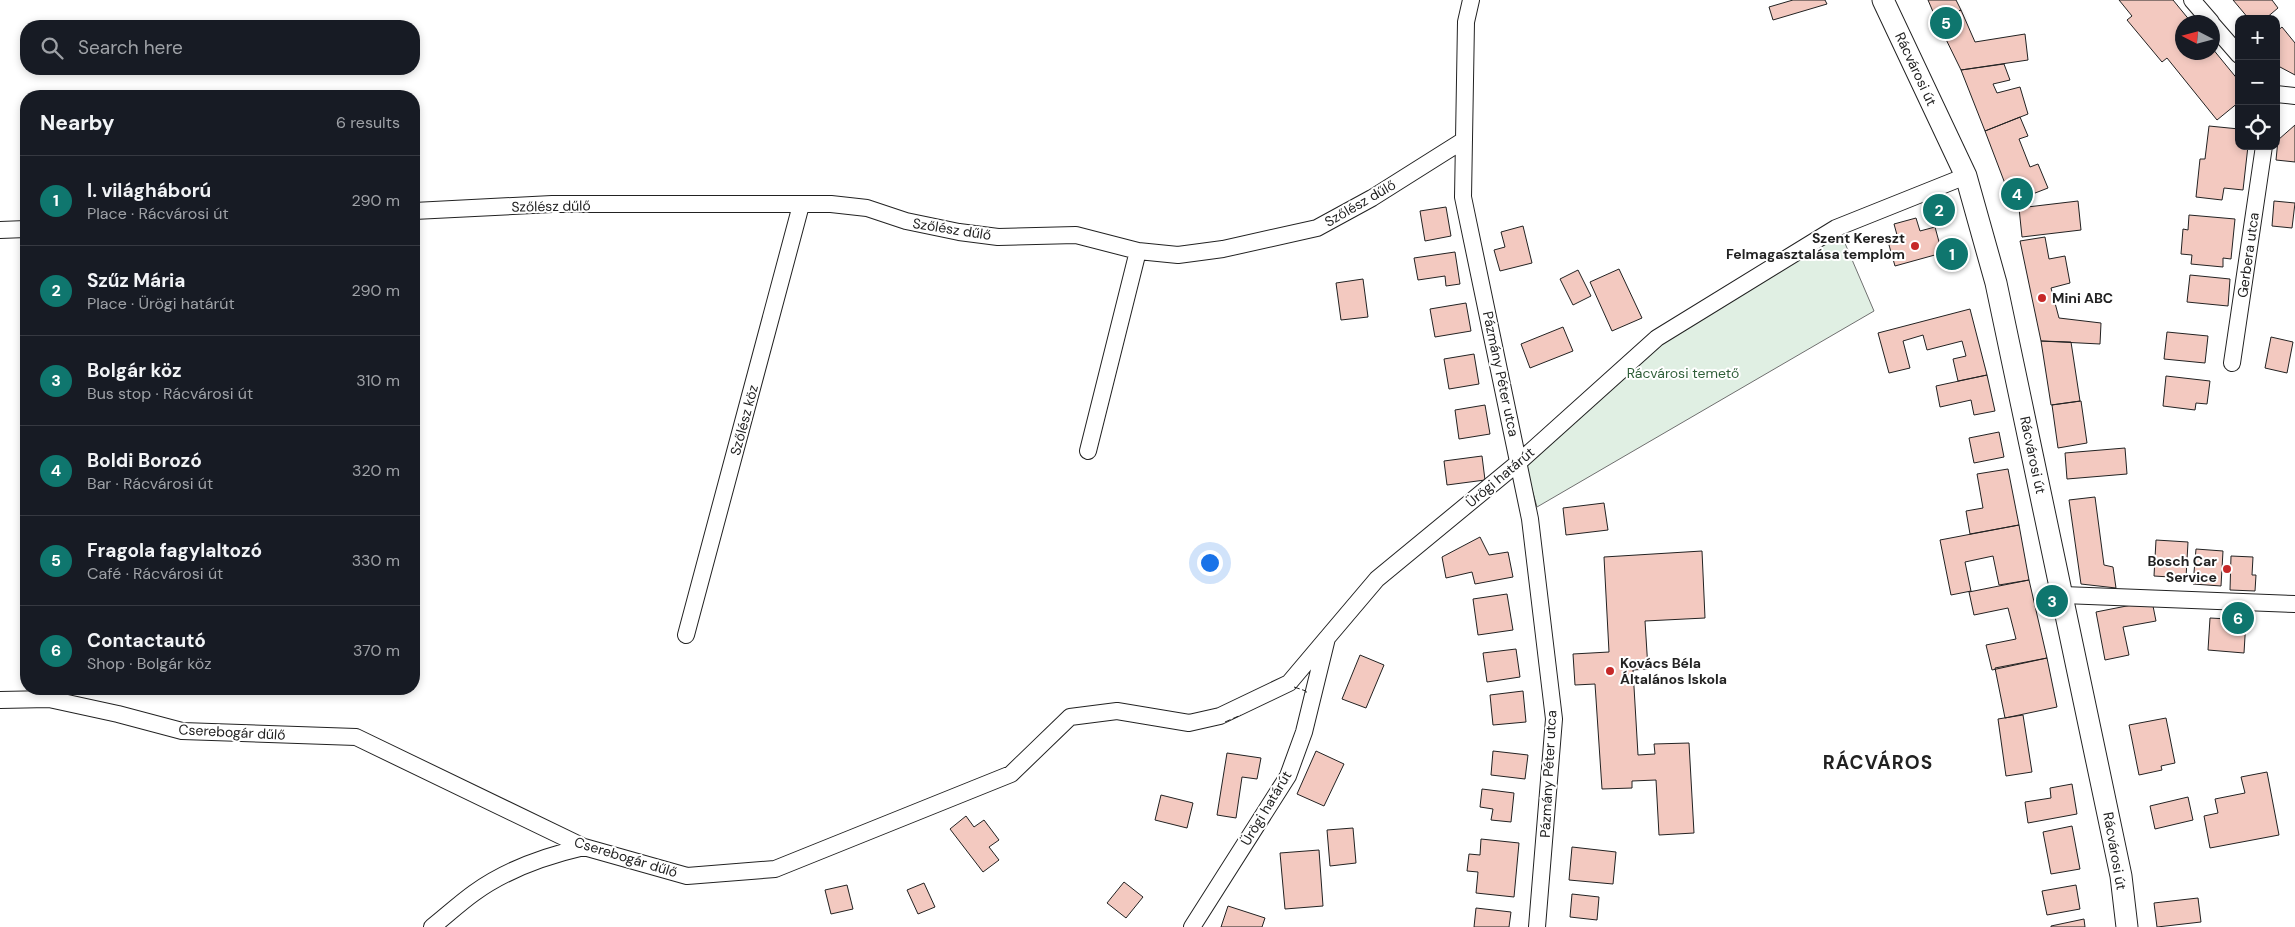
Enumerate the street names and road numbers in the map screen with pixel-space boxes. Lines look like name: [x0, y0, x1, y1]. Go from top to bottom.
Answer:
street label: Rácvárosi út: [1891, 29, 1941, 109]
street label: Szőlész dűlő: [1321, 175, 1399, 231]
street label: Szőlész dűlő: [511, 196, 591, 216]
street label: Gerbera utca: [2233, 211, 2263, 299]
street label: Szőlész dűlő: [911, 214, 993, 244]
street label: Pázmány Péter utca: [1479, 310, 1523, 438]
street label: Szőlész köz: [726, 383, 762, 457]
street label: Rácvárosi út: [2016, 414, 2050, 496]
street label: Ürögi határút: [1462, 443, 1538, 511]
street label: Pázmány Péter utca: [1536, 710, 1560, 838]
street label: Cserebogár dűlő: [178, 720, 286, 744]
street label: Ürögi határút: [1237, 767, 1295, 849]
street label: Rácvárosi út: [2099, 811, 2131, 891]
street label: Cserebogár dűlő: [572, 833, 680, 881]

